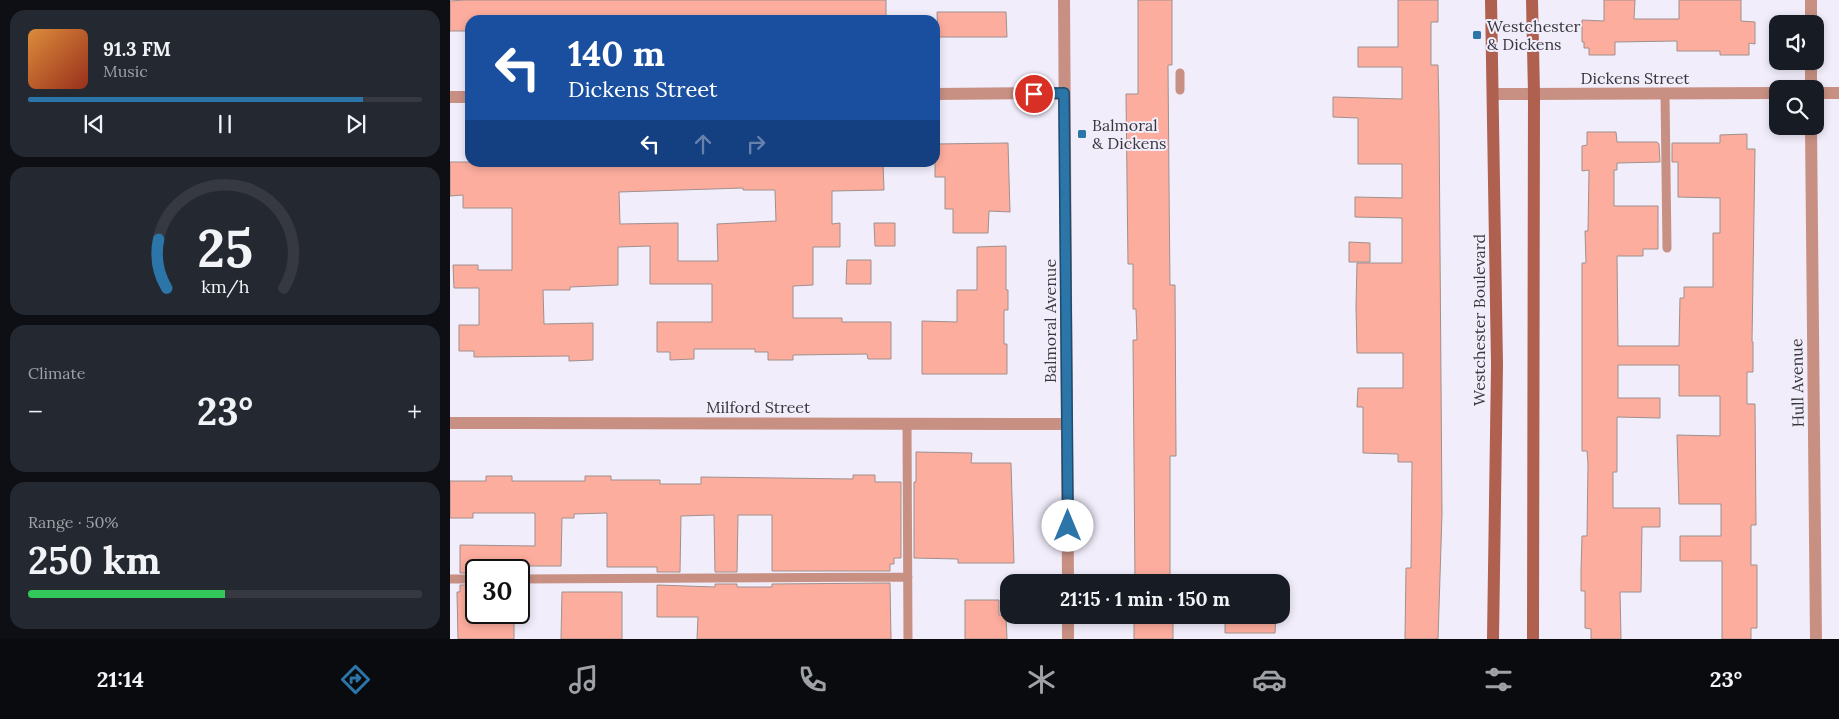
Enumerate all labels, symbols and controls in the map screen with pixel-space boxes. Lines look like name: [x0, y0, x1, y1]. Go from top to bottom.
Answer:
map controls: [1769, 15, 1824, 135]
button: sound: [1769, 15, 1824, 70]
place label: Westchester & Dickens: [1487, 16, 1581, 54]
marker: Westchester & Dickens: [1471, 29, 1483, 41]
text: 140 m: [568, 31, 665, 76]
icon: left: [485, 35, 550, 100]
text: 91.3 FM: [103, 37, 171, 61]
text: Music: [103, 61, 148, 81]
street label: Dickens Street: [1581, 68, 1690, 88]
pin: [1013, 73, 1055, 115]
text: Dickens Street: [568, 75, 718, 103]
icon: arrive: [1020, 80, 1048, 108]
button: search: [1769, 80, 1824, 135]
icon: previous: [80, 110, 108, 138]
icon: pause: [211, 110, 239, 138]
icon: next: [342, 110, 370, 138]
place label: Balmoral & Dickens: [1092, 115, 1167, 153]
marker: Balmoral & Dickens: [1076, 128, 1088, 140]
icon: left: [636, 130, 664, 158]
icon: ahead: [689, 130, 717, 158]
icon: right: [742, 130, 770, 158]
text: 25: [197, 215, 253, 281]
street label: Westchester Boulevard: [1469, 234, 1489, 406]
street label: Balmoral Avenue: [1040, 259, 1060, 383]
text: km/h: [201, 275, 249, 298]
street label: Hull Avenue: [1786, 338, 1808, 428]
text: Climate: [28, 363, 85, 383]
text: 23°: [197, 387, 253, 435]
text: −: [28, 394, 43, 430]
text: +: [407, 394, 422, 430]
street label: Milford Street: [706, 397, 811, 417]
position arrow: [1041, 499, 1093, 551]
text: Range · 50%: [28, 512, 118, 532]
text: 250 km: [28, 536, 160, 584]
speed limit sign: 30: [465, 559, 530, 624]
text: 21:15 · 1 min · 150 m: [1060, 587, 1230, 611]
icon: directions: [338, 662, 373, 697]
icon: music: [566, 662, 601, 697]
icon: phone: [795, 662, 830, 697]
icon: climate: [1024, 662, 1059, 697]
icon: car: [1252, 662, 1287, 697]
icon: filters: [1481, 662, 1516, 697]
text: 21:14: [97, 665, 144, 693]
text: 23°: [1710, 665, 1742, 693]

